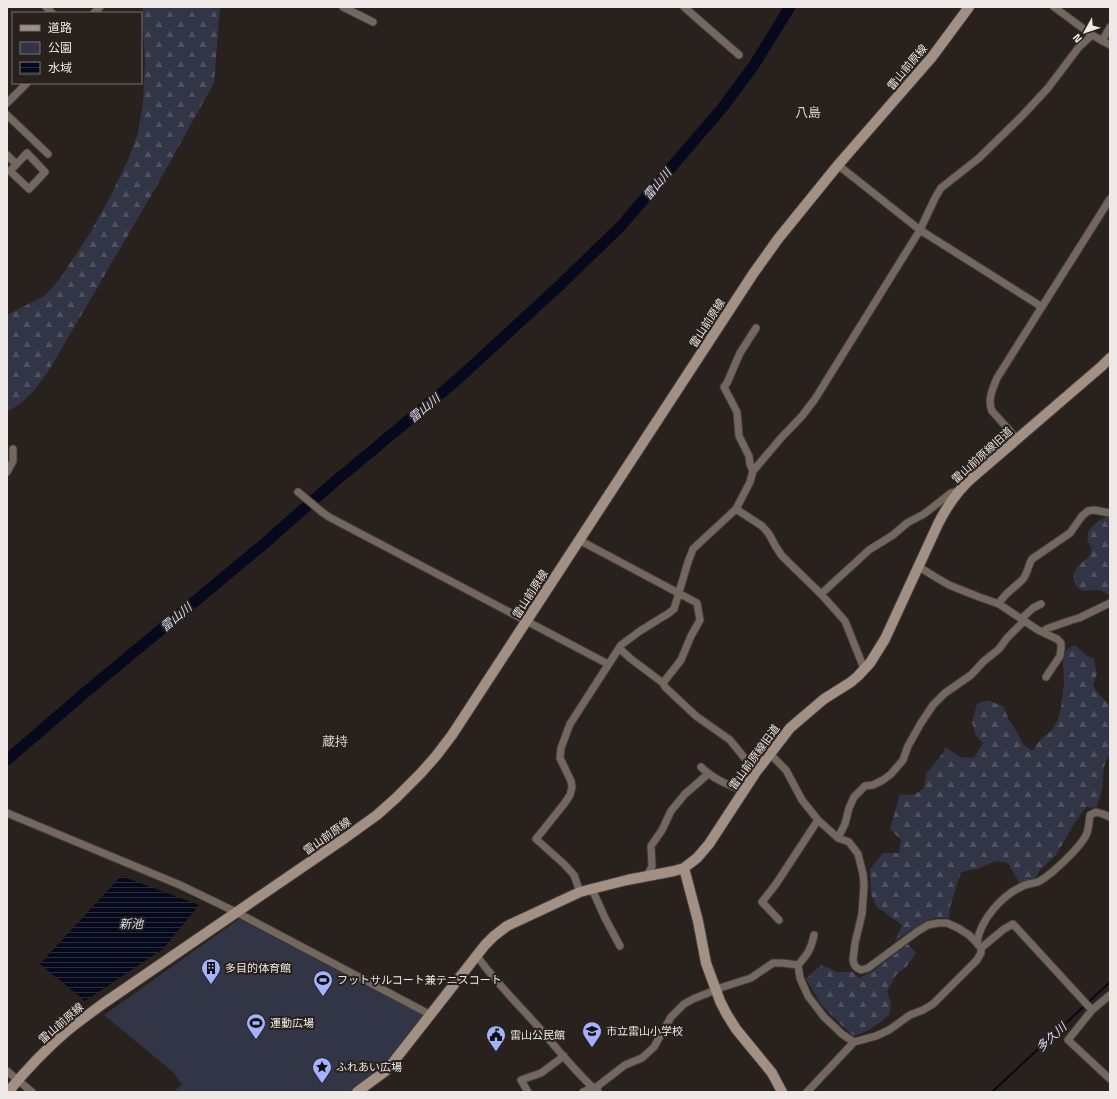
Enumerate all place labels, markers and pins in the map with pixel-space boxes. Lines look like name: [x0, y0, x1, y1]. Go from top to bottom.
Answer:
building icon: 多目的体育館: [200, 957, 222, 985]
place label: 多目的体育館: [225, 960, 291, 976]
sports icon: フットサルコート兼テニスコート: [312, 969, 334, 997]
place label: フットサルコート兼テニスコート: [337, 972, 502, 988]
sports icon: 運動広場: [245, 1012, 267, 1040]
place label: 運動広場: [270, 1015, 314, 1031]
school or university icon: 市立雷山小学校: [581, 1020, 603, 1048]
place label: 市立雷山小学校: [606, 1023, 683, 1039]
public building icon: 雷山公民館: [485, 1024, 507, 1052]
place label: 雷山公民館: [510, 1027, 565, 1043]
place icon: ふれあい広場: [311, 1056, 333, 1084]
place label: ふれあい広場: [336, 1059, 402, 1075]

